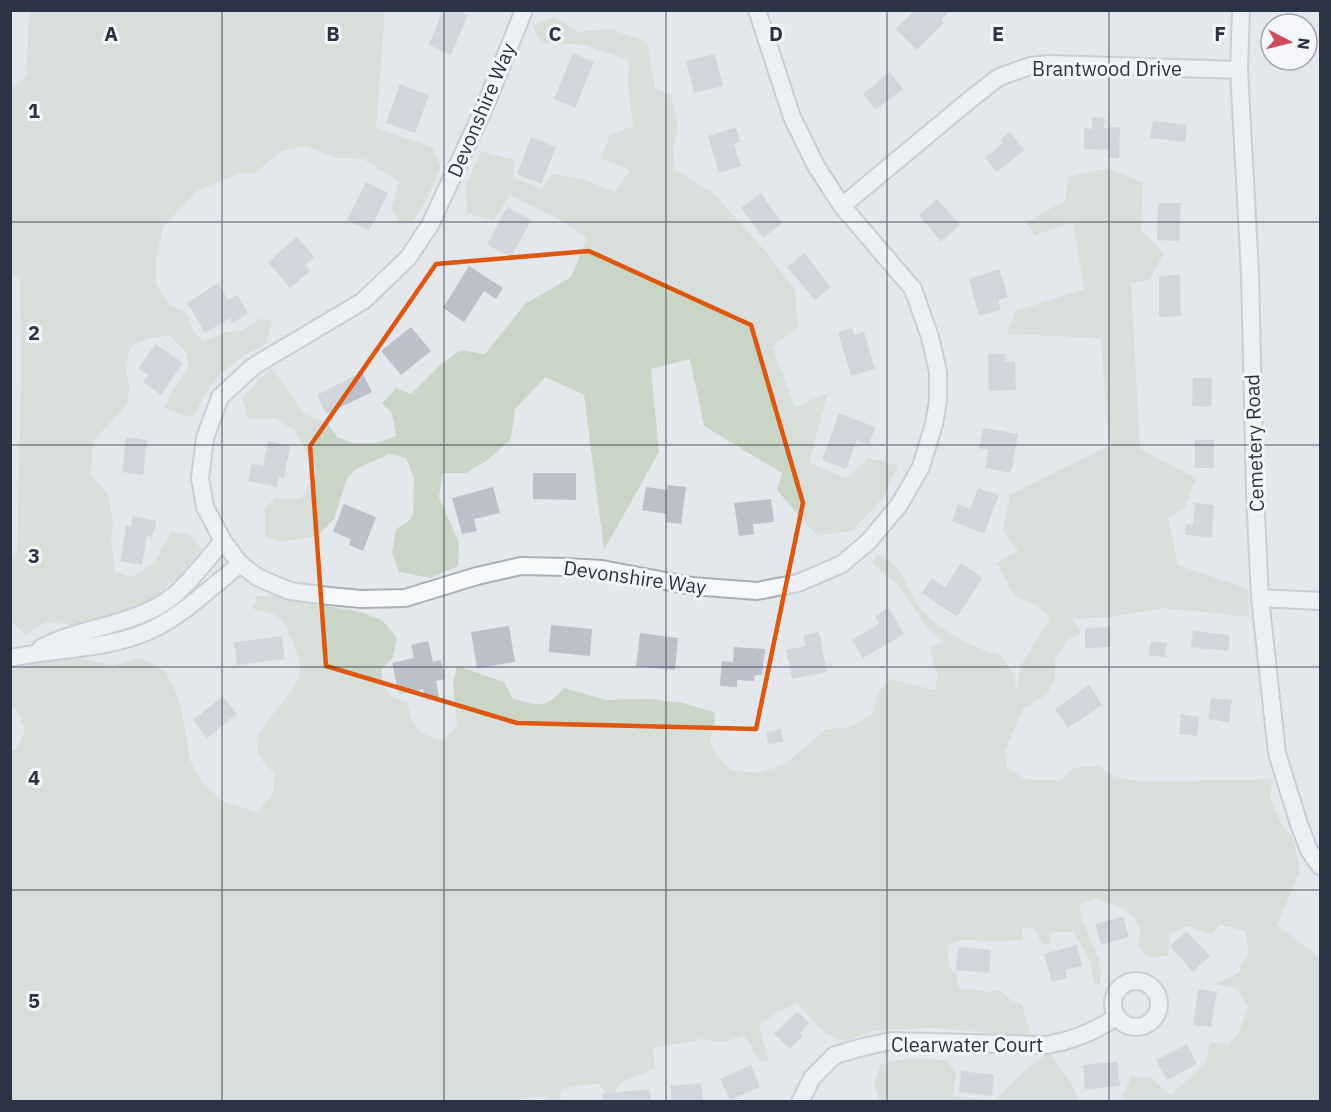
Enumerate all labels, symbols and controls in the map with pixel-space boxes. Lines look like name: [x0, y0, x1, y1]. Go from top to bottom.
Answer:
north arrow: [1259, 12, 1319, 72]
text: A: [104, 20, 118, 47]
text: B: [326, 20, 340, 47]
text: C: [548, 20, 562, 47]
text: D: [769, 20, 783, 47]
text: E: [992, 20, 1004, 47]
text: F: [1214, 20, 1226, 47]
text: N: [1293, 37, 1315, 51]
street label: Devonshire Way: [440, 39, 522, 181]
street label: Brantwood Drive: [1032, 55, 1182, 82]
text: 1: [28, 97, 40, 124]
text: 2: [28, 319, 40, 346]
street label: Cemetery Road: [1238, 374, 1270, 512]
text: 3: [28, 542, 40, 569]
street label: Devonshire Way: [562, 554, 708, 600]
text: 4: [28, 764, 40, 791]
text: 5: [28, 987, 40, 1014]
street label: Clearwater Court: [891, 1031, 1043, 1058]

